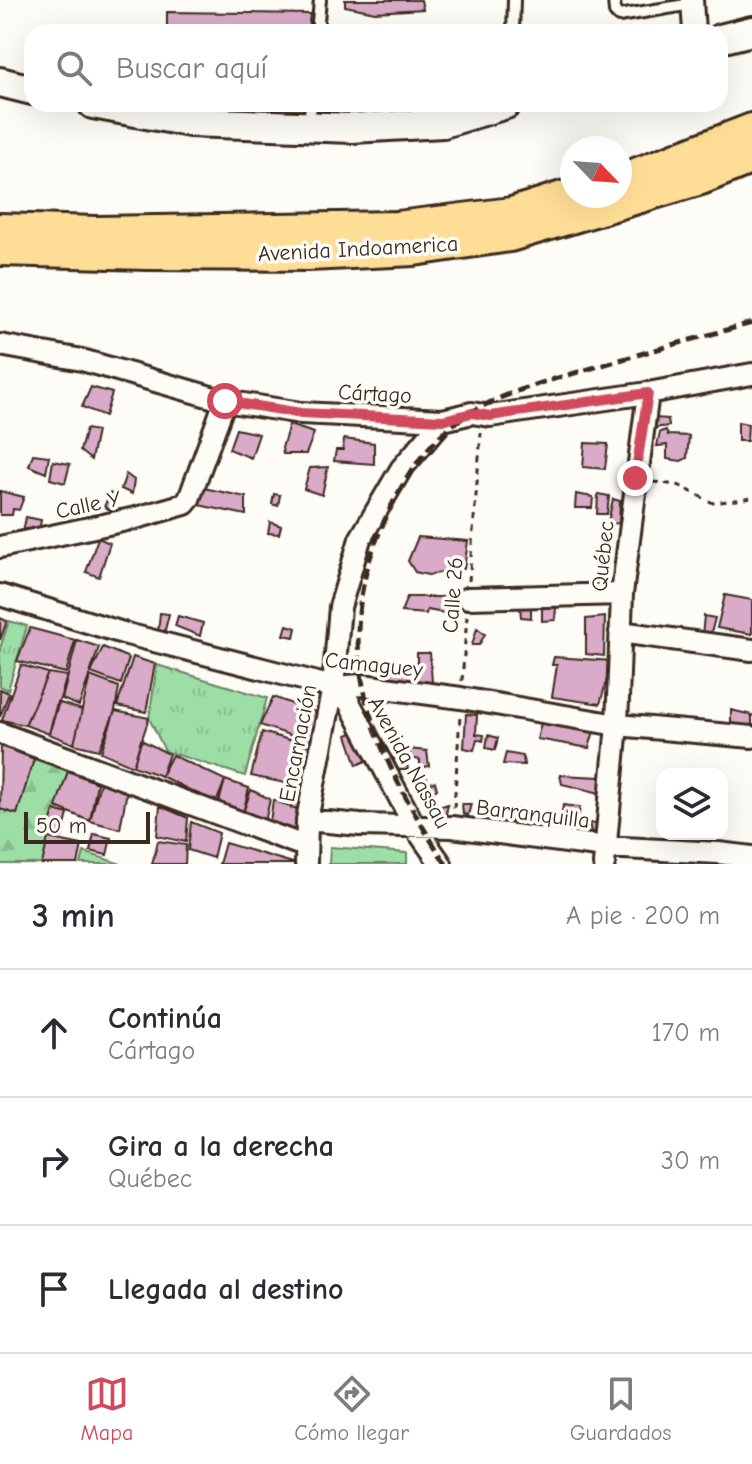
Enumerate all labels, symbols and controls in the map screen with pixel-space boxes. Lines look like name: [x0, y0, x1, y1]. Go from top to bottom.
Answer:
search box: [24, 24, 728, 112]
icon: search: [52, 46, 96, 90]
text: Buscar aquí: [116, 51, 267, 86]
north arrow: [560, 136, 632, 208]
street label: Avenida Indoamerica: [257, 231, 459, 267]
street label: Cártago: [337, 379, 413, 409]
route start: [207, 383, 243, 419]
route end: [617, 460, 653, 496]
street label: Calle Y: [53, 485, 123, 525]
street label: Québec: [586, 519, 620, 593]
street label: Calle 26: [437, 556, 469, 634]
street label: Camaguey: [324, 647, 424, 683]
street label: Encarnación: [274, 682, 322, 804]
street label: Avenida Nassau: [362, 692, 456, 833]
map controls: [656, 768, 728, 840]
button: layers: [656, 768, 728, 840]
street label: Barranquilla: [475, 794, 591, 834]
scale bar: [24, 808, 150, 844]
text: 50 m: [36, 813, 87, 839]
text: 3 min: [32, 896, 115, 936]
text: A pie · 200 m: [566, 901, 720, 931]
text: Continúa: [108, 1001, 222, 1036]
icon: ahead: [32, 1011, 76, 1055]
text: 170 m: [651, 1018, 720, 1048]
text: Cártago: [108, 1036, 195, 1066]
text: Gira a la derecha: [108, 1129, 334, 1164]
icon: right: [32, 1139, 76, 1183]
text: 30 m: [661, 1146, 720, 1176]
text: Québec: [108, 1164, 192, 1194]
icon: arrive: [32, 1267, 76, 1311]
text: Llegada al destino: [108, 1272, 344, 1307]
tab: Mapa: [80, 1372, 133, 1446]
tab: Cómo llegar: [294, 1372, 409, 1446]
tab: Guardados: [570, 1372, 672, 1446]

